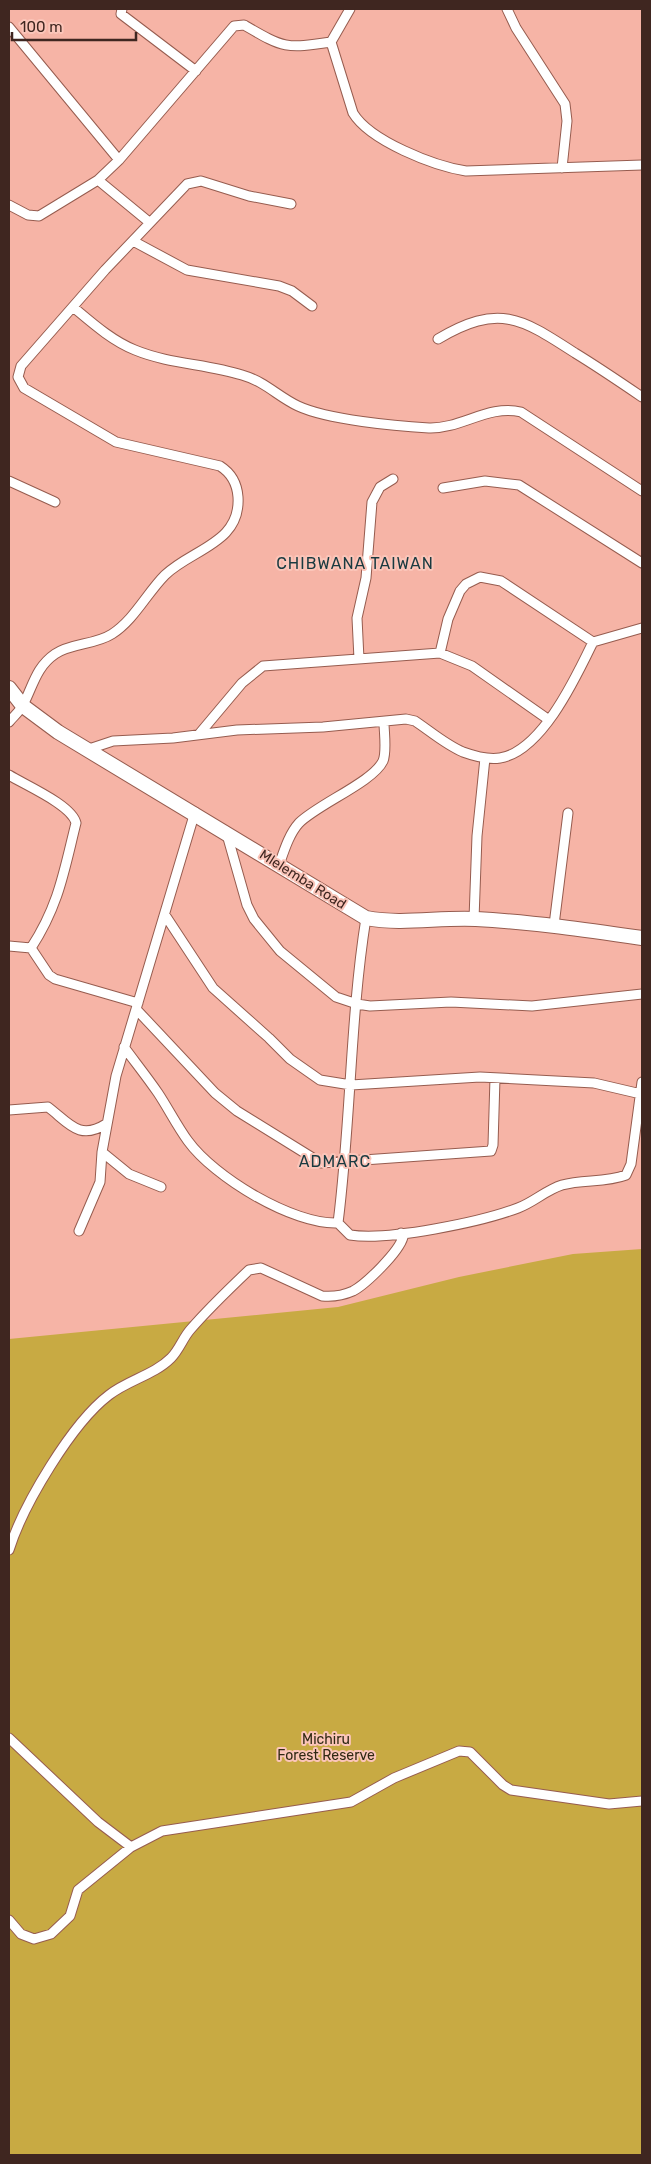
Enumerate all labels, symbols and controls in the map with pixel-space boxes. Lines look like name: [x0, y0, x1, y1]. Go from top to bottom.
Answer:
scale bar: [12, 10, 136, 42]
text: 100 m: [20, 18, 62, 36]
district label: CHIBWANA TAIWAN: [276, 554, 434, 573]
street label: Mlelemba Road: [256, 846, 349, 913]
district label: ADMARC: [299, 1152, 371, 1171]
park label: Michiru Forest Reserve: [277, 1731, 375, 1764]

